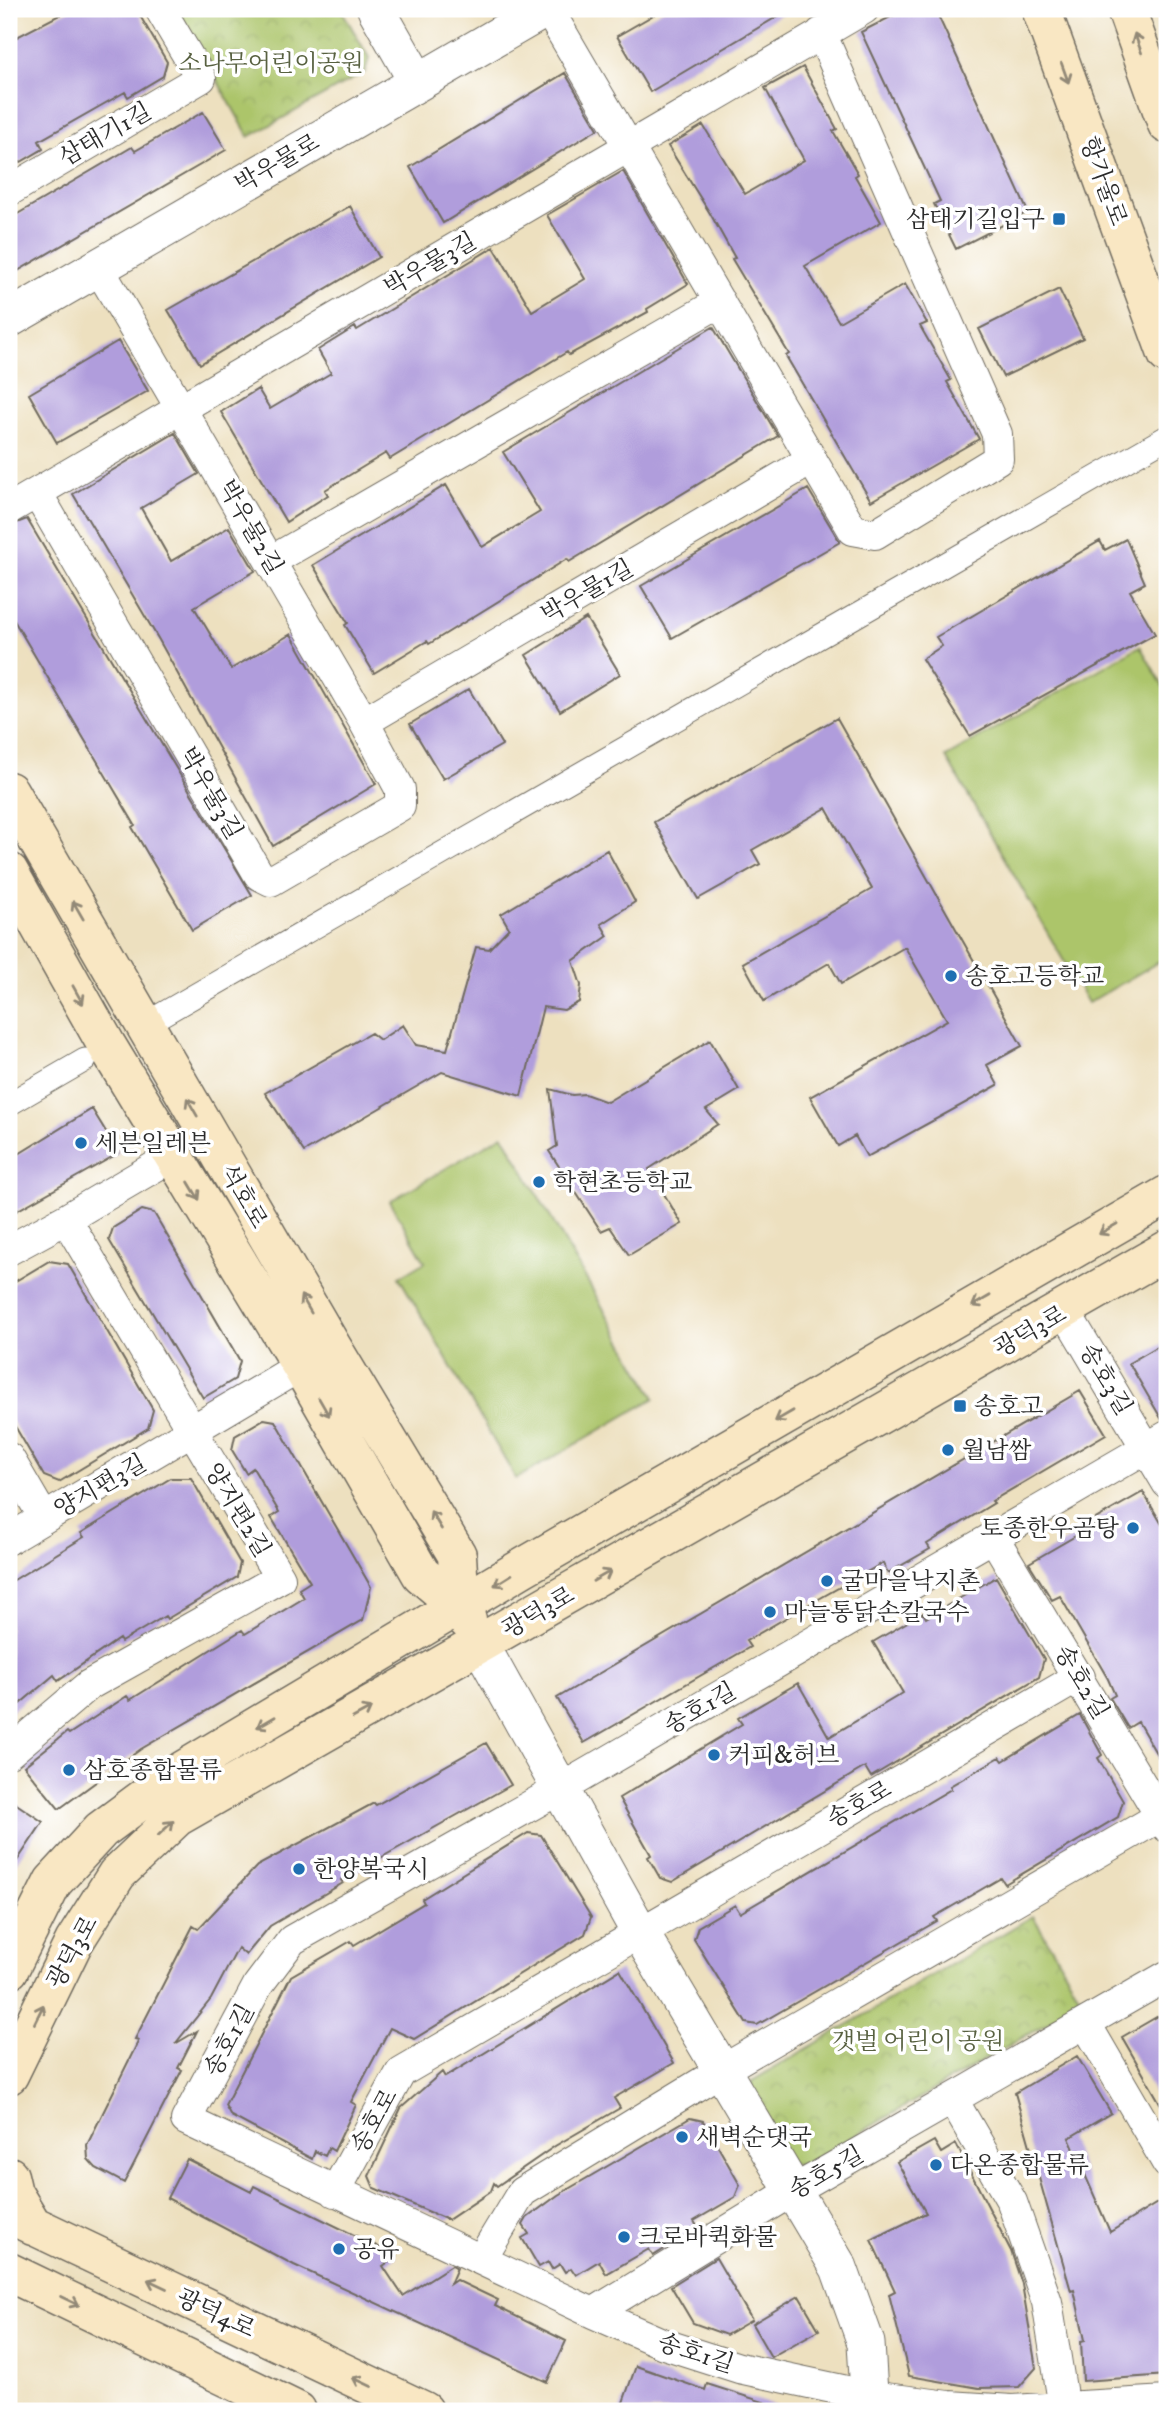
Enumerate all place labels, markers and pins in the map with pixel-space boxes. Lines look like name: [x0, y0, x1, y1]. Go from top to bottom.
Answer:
place label: 삼태기길입구: [906, 205, 1045, 235]
marker: 삼태기길입구: [1051, 211, 1067, 227]
place label: 송호고등학교: [965, 962, 1104, 992]
marker: 송호고등학교: [943, 968, 959, 984]
place label: 세븐일레븐: [95, 1129, 211, 1159]
marker: 세븐일레븐: [73, 1135, 89, 1151]
place label: 학현초등학교: [553, 1168, 692, 1198]
marker: 학현초등학교: [531, 1174, 547, 1190]
place label: 송호고: [974, 1392, 1044, 1422]
marker: 송호고: [952, 1398, 968, 1414]
place label: 월남쌈: [962, 1436, 1032, 1466]
marker: 월남쌈: [940, 1442, 956, 1458]
place label: 토종한우곰탕: [980, 1514, 1120, 1544]
marker: 토종한우곰탕: [1125, 1520, 1141, 1536]
place label: 굴마을낙지촌: [841, 1567, 980, 1597]
marker: 굴마을낙지촌: [819, 1573, 835, 1589]
place label: 마늘통닭손칼국수: [784, 1598, 969, 1628]
marker: 마늘통닭손칼국수: [762, 1604, 778, 1620]
place label: 커피&허브: [728, 1741, 839, 1771]
marker: 커피&허브: [706, 1747, 722, 1763]
place label: 삼호종합물류: [83, 1756, 222, 1786]
marker: 삼호종합물류: [61, 1762, 77, 1778]
place label: 한양복국시: [313, 1855, 429, 1885]
marker: 한양복국시: [291, 1861, 307, 1877]
place label: 새벽순댓국: [696, 2123, 812, 2153]
marker: 새벽순댓국: [674, 2129, 690, 2145]
place label: 다온종합물류: [950, 2151, 1089, 2181]
marker: 다온종합물류: [928, 2157, 944, 2173]
place label: 크로바퀵화물: [638, 2223, 777, 2253]
marker: 크로바퀵화물: [616, 2229, 632, 2245]
place label: 공유: [353, 2235, 399, 2265]
marker: 공유: [331, 2241, 347, 2257]

